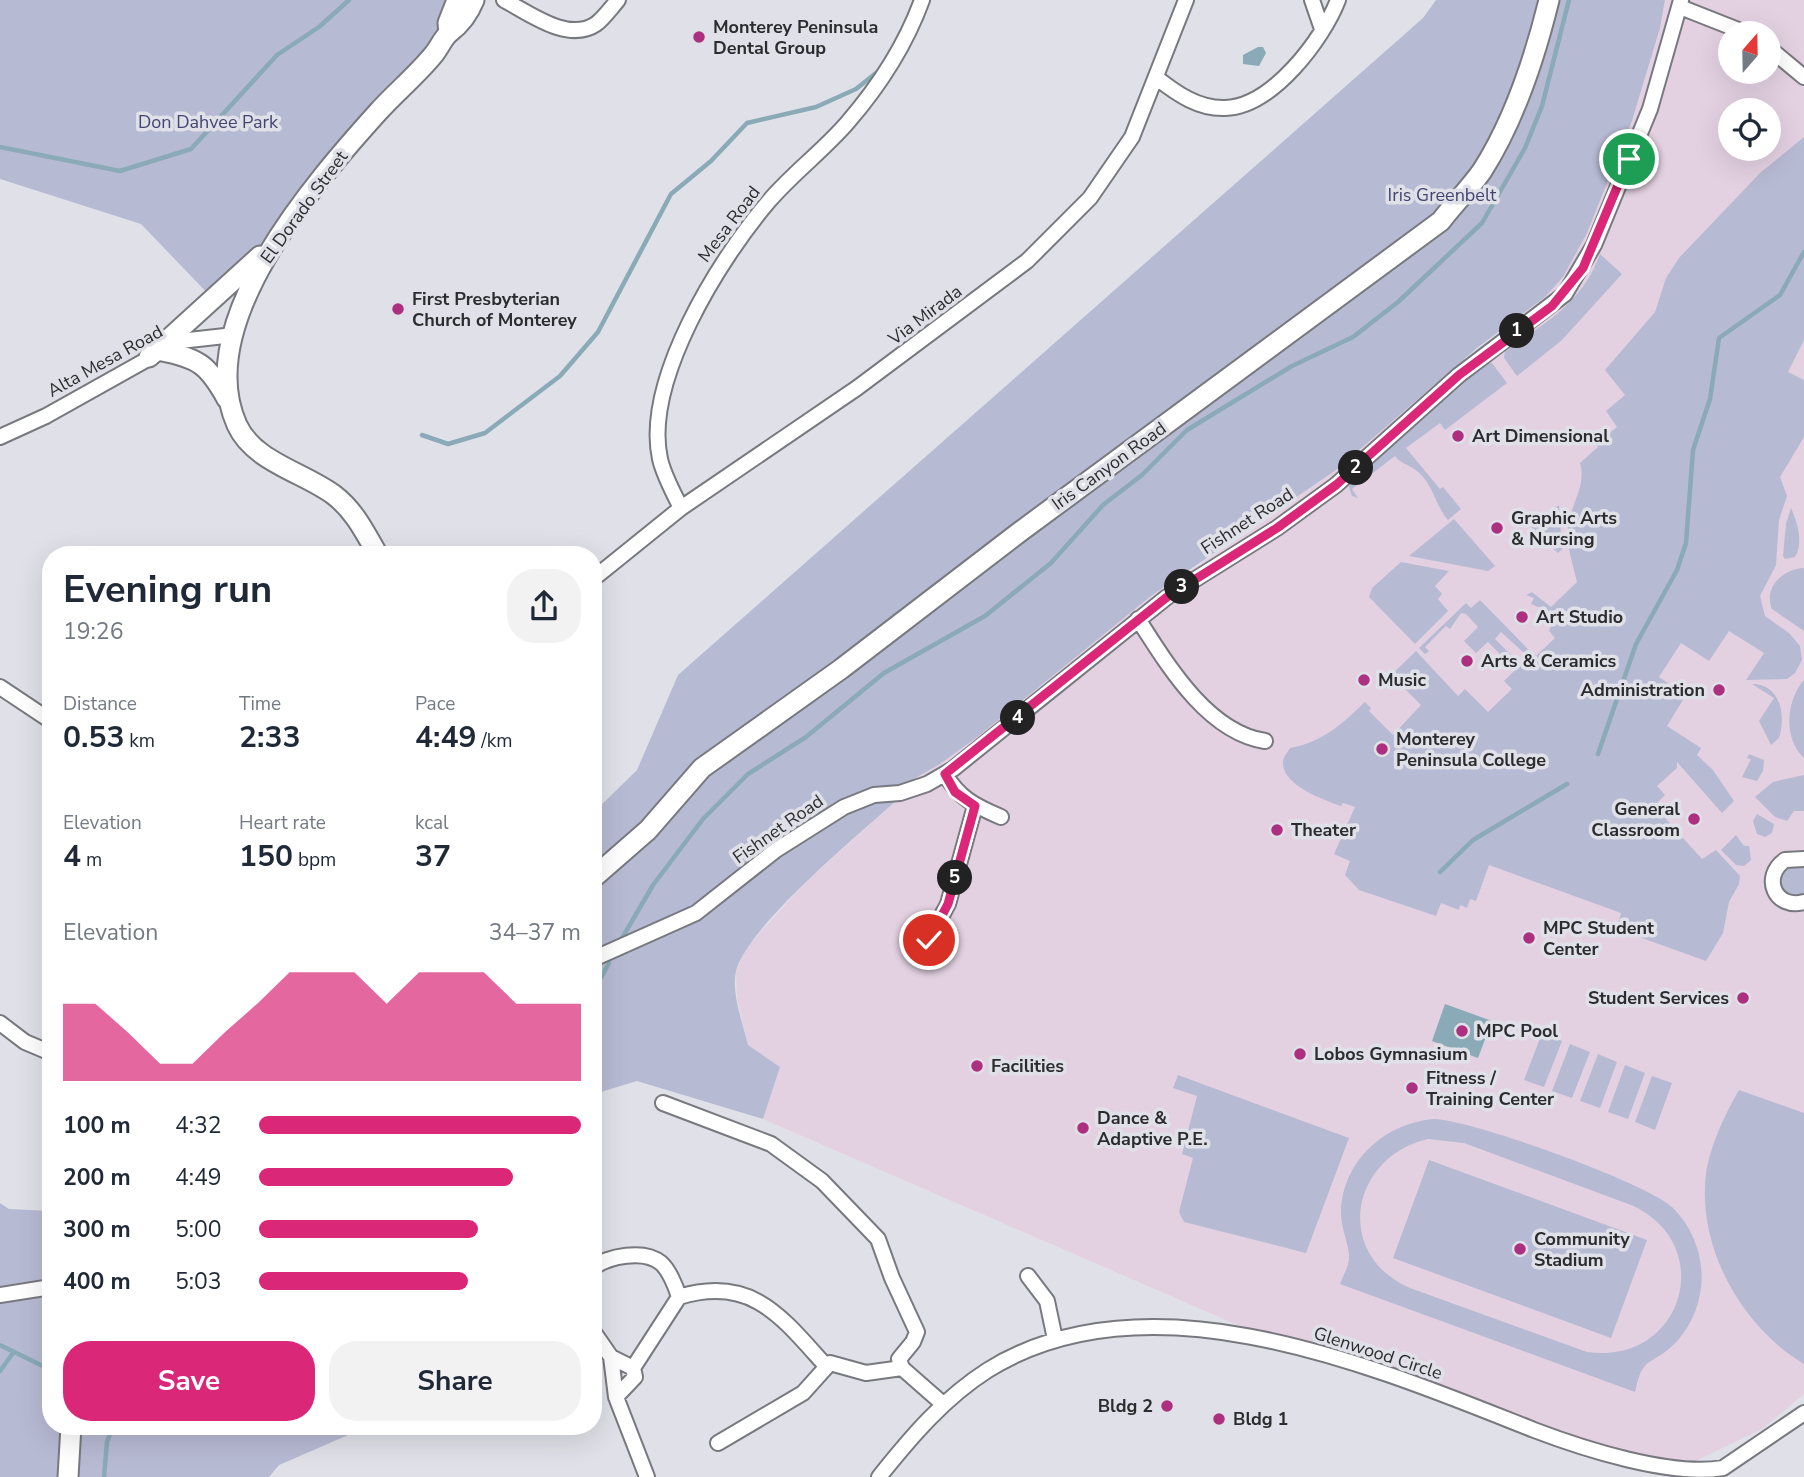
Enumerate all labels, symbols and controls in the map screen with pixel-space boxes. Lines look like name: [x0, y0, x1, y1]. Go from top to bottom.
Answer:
place label: Monterey Peninsula Dental Group: [713, 15, 878, 60]
north arrow: [1718, 21, 1782, 84]
map controls: [1718, 21, 1781, 161]
marker: Monterey Peninsula Dental Group: [691, 29, 707, 45]
button: locate: [1718, 98, 1781, 161]
park label: Don Dahvee Park: [138, 110, 279, 134]
pin: [1599, 129, 1659, 189]
icon: arrive: [1610, 140, 1648, 178]
street label: El Dorado Street: [255, 145, 353, 268]
street label: Mesa Road: [692, 181, 766, 267]
park label: Iris Greenbelt: [1388, 183, 1497, 207]
street label: Via Mirada: [883, 279, 967, 351]
place label: First Presbyterian Church of Monterey: [412, 287, 577, 332]
marker: First Presbyterian Church of Monterey: [390, 301, 406, 317]
pin: 1: [1500, 314, 1534, 348]
text: 1: [1511, 317, 1522, 343]
street label: Alta Mesa Road: [43, 319, 167, 403]
street label: Iris Canyon Road: [1047, 416, 1171, 516]
place label: Art Dimensional: [1472, 424, 1609, 448]
marker: Art Dimensional: [1450, 428, 1466, 444]
pin: 2: [1338, 450, 1374, 486]
text: 2: [1350, 454, 1361, 480]
street label: Fishnet Road: [1196, 482, 1298, 560]
place label: Graphic Arts & Nursing: [1511, 506, 1617, 551]
marker: Graphic Arts & Nursing: [1489, 520, 1505, 536]
text: Evening run: [63, 564, 272, 615]
button: share: [507, 569, 581, 643]
pin: 3: [1164, 570, 1200, 604]
text: 3: [1176, 573, 1187, 599]
place label: Art Studio: [1536, 605, 1623, 629]
marker: Art Studio: [1514, 609, 1530, 625]
text: 19:26: [63, 616, 123, 647]
place label: Arts & Ceramics: [1481, 649, 1616, 673]
marker: Arts & Ceramics: [1459, 653, 1475, 669]
place label: Music: [1378, 668, 1426, 692]
marker: Music: [1356, 672, 1372, 688]
place label: Administration: [1581, 678, 1705, 702]
marker: Administration: [1711, 682, 1727, 698]
text: Distance: [63, 691, 137, 717]
text: Time: [239, 691, 281, 717]
text: Pace: [415, 691, 455, 717]
pin: 4: [1000, 700, 1036, 736]
text: 4: [1012, 704, 1023, 730]
text: 0.53: [63, 717, 124, 758]
text: 2:33: [239, 717, 300, 758]
text: 4:49: [415, 717, 476, 758]
place label: Monterey Peninsula College: [1396, 727, 1546, 772]
text: km: [124, 728, 155, 754]
text: /km: [476, 728, 512, 754]
marker: Monterey Peninsula College: [1374, 741, 1390, 757]
street label: Fishnet Road: [728, 789, 828, 869]
place label: General Classroom: [1591, 797, 1680, 842]
text: Elevation: [63, 810, 142, 836]
text: Heart rate: [239, 810, 326, 836]
text: kcal: [415, 810, 449, 836]
marker: General Classroom: [1686, 811, 1702, 827]
place label: Theater: [1291, 818, 1356, 842]
marker: Theater: [1269, 822, 1285, 838]
text: 4: [63, 836, 81, 877]
text: 150: [239, 836, 293, 877]
text: 37: [415, 836, 451, 877]
text: m: [81, 847, 102, 873]
text: bpm: [293, 847, 336, 873]
pin: 5: [937, 860, 972, 896]
text: 5: [949, 864, 960, 890]
pin: [899, 910, 959, 970]
place label: MPC Student Center: [1543, 916, 1654, 961]
text: Elevation: [63, 917, 158, 948]
text: 34–37 m: [489, 917, 581, 948]
icon: check: [910, 921, 948, 959]
marker: MPC Student Center: [1521, 930, 1537, 946]
place label: Student Services: [1588, 986, 1729, 1010]
marker: Student Services: [1735, 990, 1751, 1006]
place label: MPC Pool: [1476, 1019, 1558, 1043]
marker: MPC Pool: [1454, 1023, 1470, 1039]
place label: Lobos Gymnasium: [1314, 1042, 1468, 1066]
marker: Lobos Gymnasium: [1292, 1046, 1308, 1062]
place label: Facilities: [991, 1054, 1064, 1078]
marker: Facilities: [969, 1058, 985, 1074]
place label: Fitness / Training Center: [1426, 1066, 1554, 1111]
marker: Fitness / Training Center: [1404, 1080, 1420, 1096]
place label: Dance & Adaptive P.E.: [1097, 1106, 1208, 1151]
text: 100 m: [63, 1110, 131, 1141]
text: 4:32: [175, 1110, 222, 1141]
marker: Dance & Adaptive P.E.: [1075, 1120, 1091, 1136]
text: 200 m: [63, 1162, 131, 1193]
text: 4:49: [175, 1162, 222, 1193]
text: 300 m: [63, 1214, 131, 1245]
text: 5:00: [175, 1214, 222, 1245]
place label: Community Stadium: [1534, 1227, 1630, 1272]
marker: Community Stadium: [1512, 1241, 1528, 1257]
text: 400 m: [63, 1266, 131, 1297]
text: 5:03: [175, 1266, 222, 1297]
street label: Glenwood Circle: [1311, 1321, 1445, 1385]
button: Save: [63, 1341, 315, 1421]
button: Share: [329, 1341, 581, 1421]
place label: Bldg 2: [1098, 1394, 1153, 1418]
marker: Bldg 2: [1159, 1398, 1175, 1414]
place label: Bldg 1: [1233, 1407, 1288, 1431]
marker: Bldg 1: [1211, 1411, 1227, 1427]

